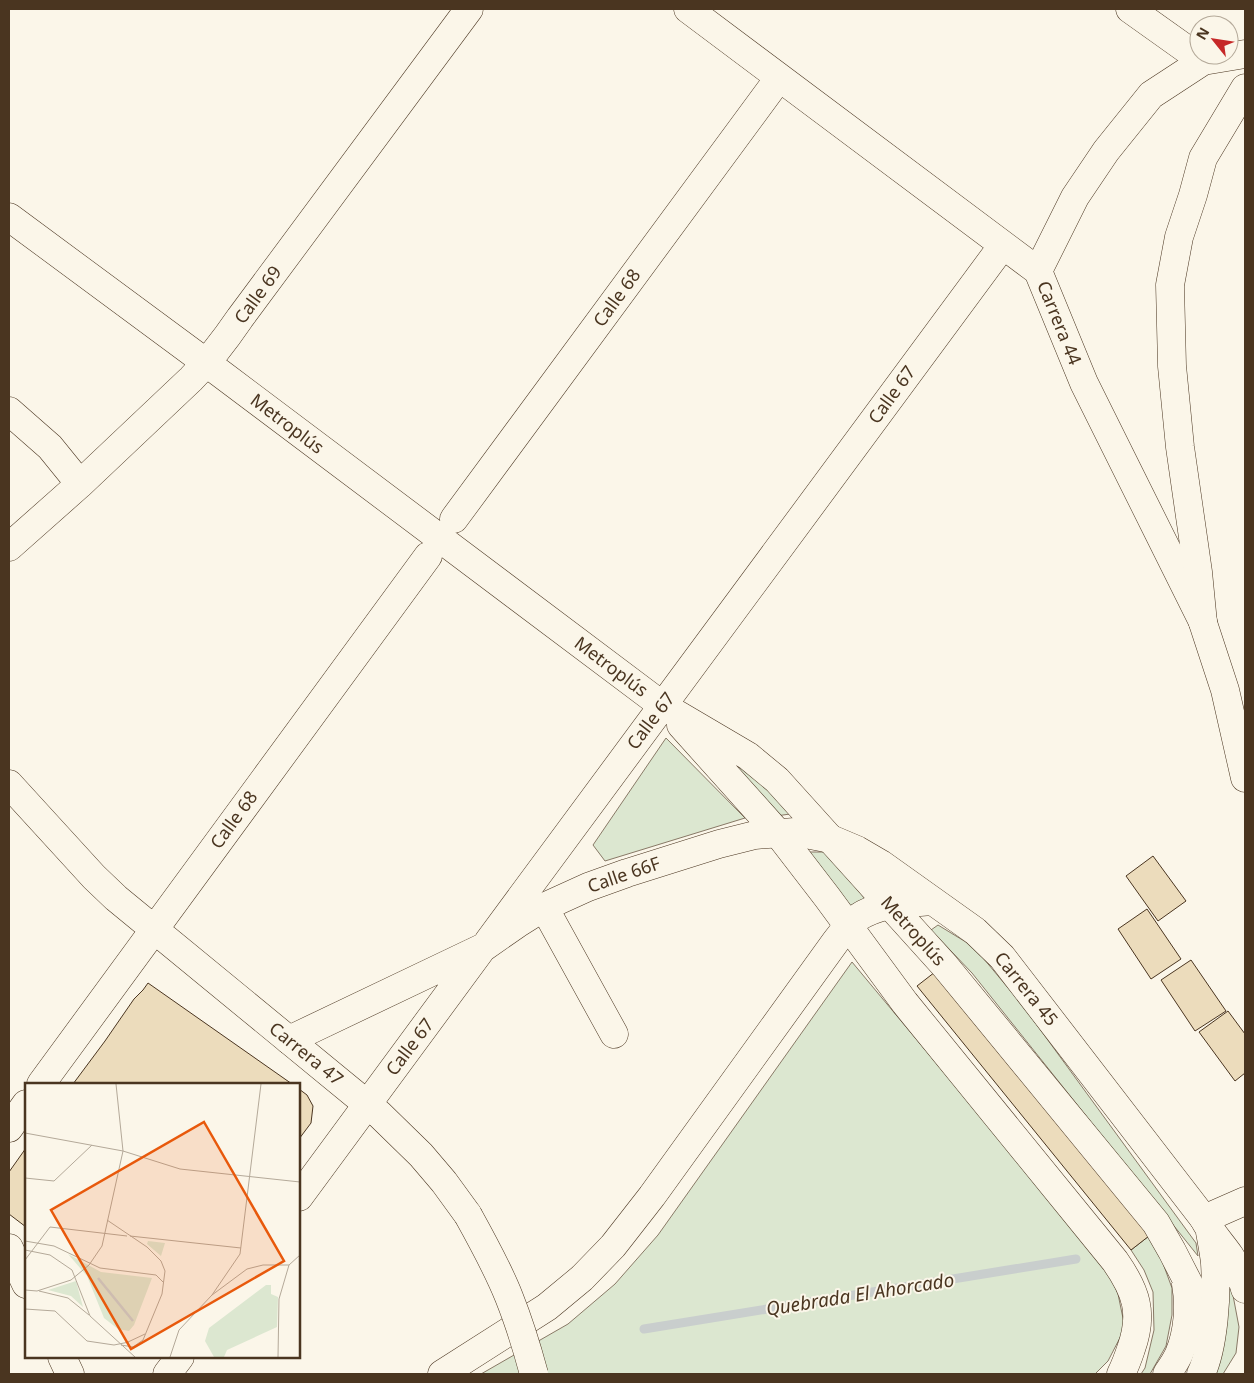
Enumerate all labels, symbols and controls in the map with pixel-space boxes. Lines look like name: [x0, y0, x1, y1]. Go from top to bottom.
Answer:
north arrow: [1189, 15, 1239, 65]
text: N: [1191, 24, 1213, 43]
street label: Calle 69: [228, 261, 286, 328]
street label: Calle 68: [587, 264, 645, 331]
street label: Carrera 44: [1032, 277, 1088, 368]
street label: Calle 67: [862, 361, 920, 428]
street label: Metroplús: [246, 388, 329, 459]
street label: Metroplús: [570, 631, 653, 702]
street label: Calle 67: [621, 687, 680, 754]
street label: Calle 68: [204, 786, 262, 853]
street label: Calle 66F: [584, 850, 663, 898]
street label: Metroplús: [876, 890, 952, 970]
street label: Carrera 45: [990, 946, 1064, 1030]
street label: Calle 67: [380, 1013, 439, 1080]
street label: Carrera 47: [265, 1016, 349, 1090]
inset map: [25, 1083, 300, 1358]
water label: Quebrada El Ahorcado: [764, 1266, 956, 1322]

